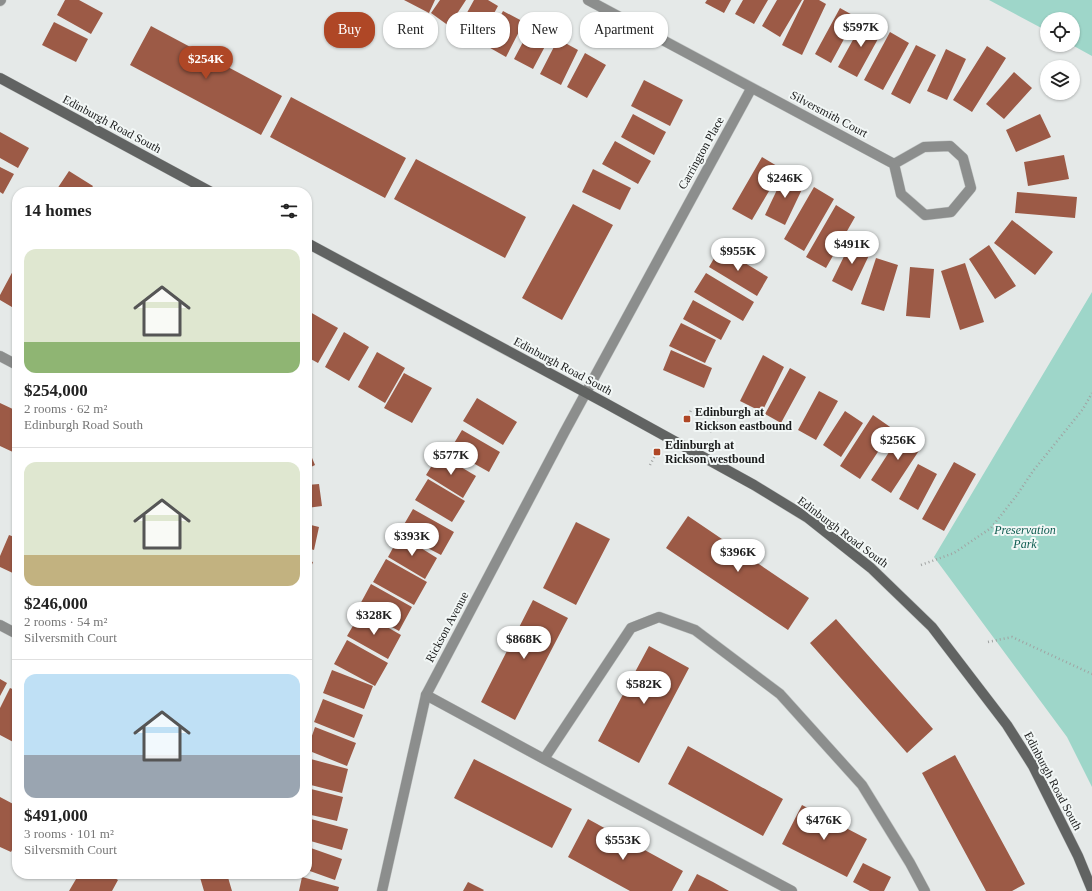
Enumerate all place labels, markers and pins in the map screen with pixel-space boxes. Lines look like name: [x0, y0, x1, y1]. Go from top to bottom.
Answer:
pin: $597K: [833, 14, 889, 48]
pin: $254K: [178, 46, 234, 80]
pin: $246K: [757, 165, 813, 199]
pin: $491K: [824, 231, 880, 265]
pin: $955K: [710, 238, 766, 272]
place label: Edinburgh at Rickson eastbound: [695, 405, 792, 433]
marker: Edinburgh at Rickson eastbound: [682, 414, 692, 424]
pin: $256K: [870, 427, 926, 461]
place label: Edinburgh at Rickson westbound: [665, 438, 765, 466]
pin: $577K: [423, 442, 479, 476]
marker: Edinburgh at Rickson westbound: [652, 447, 662, 457]
pin: $393K: [384, 523, 440, 557]
pin: $396K: [710, 539, 766, 573]
pin: $328K: [346, 602, 402, 636]
pin: $868K: [496, 626, 552, 660]
pin: $582K: [616, 671, 672, 705]
pin: $476K: [796, 807, 852, 841]
pin: $553K: [595, 827, 651, 861]

